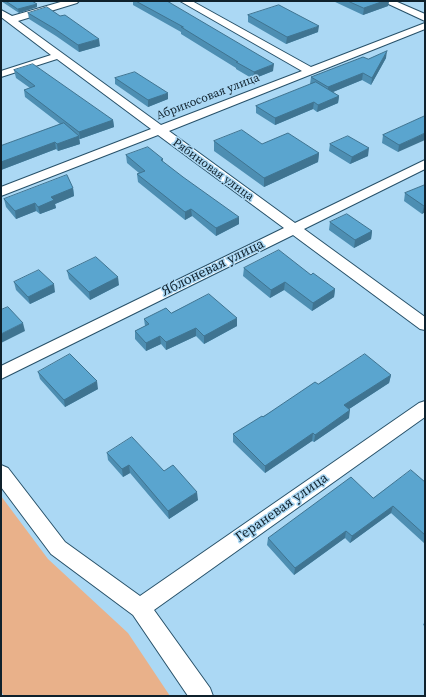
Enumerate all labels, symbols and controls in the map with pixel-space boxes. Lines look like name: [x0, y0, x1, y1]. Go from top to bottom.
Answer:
street label: Абрикосовая улица: [154, 71, 262, 123]
street label: Рябиновая улица: [170, 136, 256, 204]
street label: Яблоневая улица: [159, 236, 267, 300]
street label: Гераневая улица: [232, 470, 332, 546]

